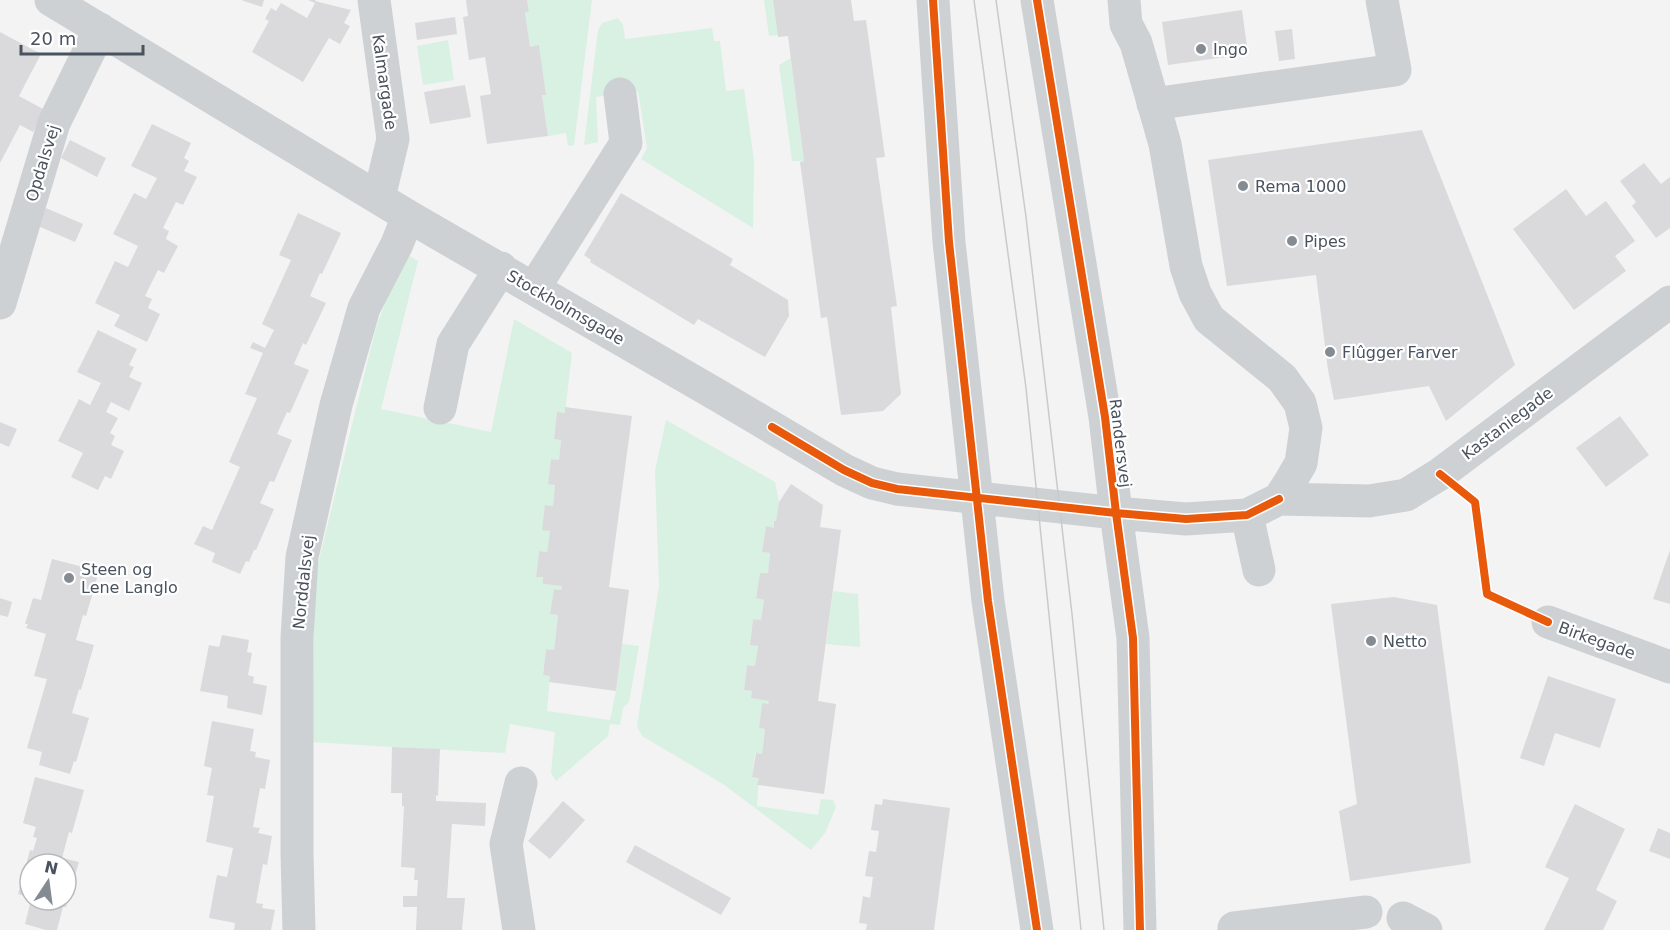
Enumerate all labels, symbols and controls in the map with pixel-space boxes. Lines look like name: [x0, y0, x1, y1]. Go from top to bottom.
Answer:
scale bar: [21, 18, 142, 56]
text: 20 m: [30, 28, 76, 49]
street label: Kalmargade: [368, 33, 401, 131]
place label: Ingo: [1213, 40, 1248, 59]
marker: Ingo: [1194, 42, 1208, 56]
street label: Opdalsvej: [22, 122, 63, 204]
place label: Rema 1000: [1255, 177, 1346, 196]
marker: Rema 1000: [1236, 179, 1250, 193]
place label: Pipes: [1304, 232, 1346, 251]
marker: Pipes: [1285, 234, 1299, 248]
street label: Stockholmsgade: [504, 266, 628, 349]
place label: Flûgger Farver: [1342, 343, 1458, 362]
marker: Flûgger Farver: [1323, 345, 1337, 359]
street label: Kastaniegade: [1458, 383, 1556, 464]
street label: Randersvej: [1106, 398, 1135, 489]
street label: Norddalsvej: [289, 534, 318, 630]
place label: Steen og Lene Langlo: [81, 560, 178, 597]
marker: Steen og Lene Langlo: [62, 571, 76, 585]
street label: Birkegade: [1556, 618, 1638, 663]
place label: Netto: [1383, 632, 1427, 651]
marker: Netto: [1364, 634, 1378, 648]
north arrow: [18, 852, 78, 912]
text: N: [43, 857, 60, 879]

